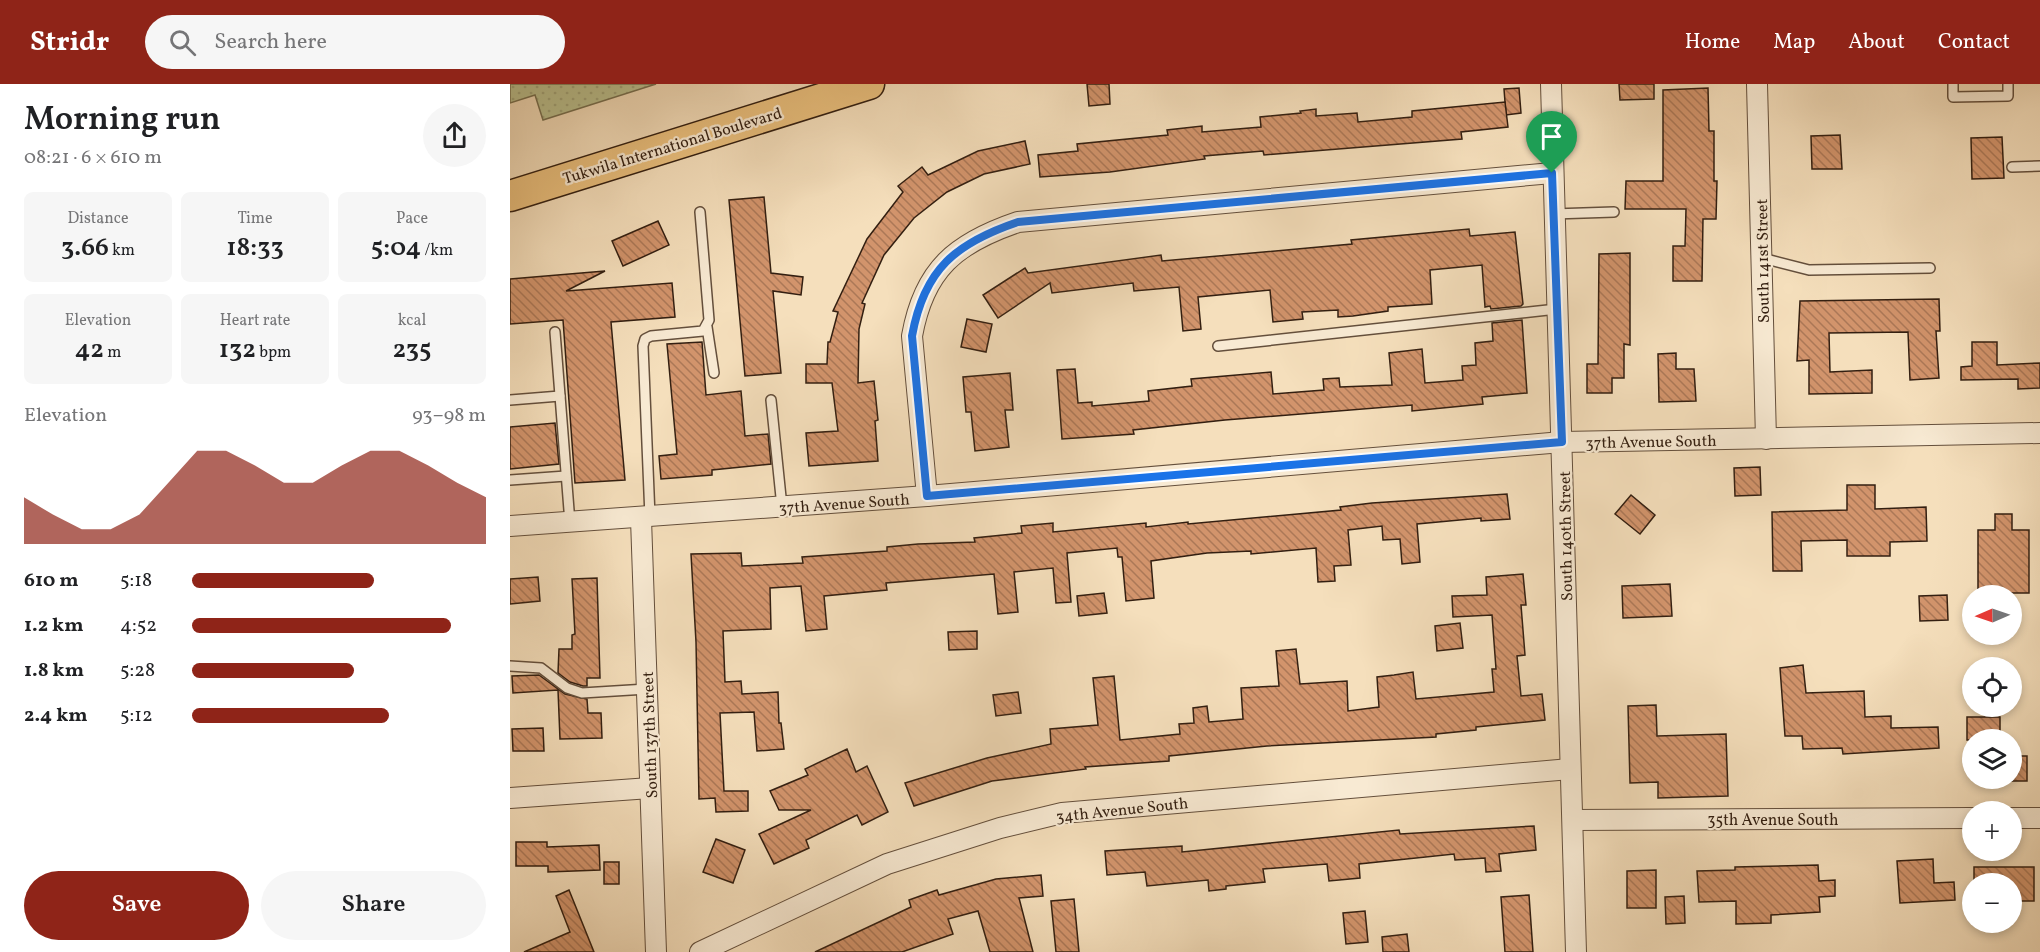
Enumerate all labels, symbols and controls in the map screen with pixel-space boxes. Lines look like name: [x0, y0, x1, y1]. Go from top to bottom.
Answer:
search box: [145, 15, 565, 69]
text: Stridr: [30, 23, 109, 62]
icon: search: [166, 26, 199, 59]
text: Search here: [214, 27, 327, 58]
text: Home: [1685, 28, 1740, 57]
text: Map: [1773, 28, 1815, 57]
text: About: [1848, 28, 1905, 57]
text: Contact: [1938, 28, 2010, 57]
text: Morning run: [24, 98, 221, 144]
street label: Tukwila International Boulevard: [560, 103, 785, 191]
button: share: [423, 104, 486, 167]
pin: [1526, 111, 1577, 173]
icon: arrive: [1535, 120, 1568, 153]
text: 08:21 · 6 × 610 m: [24, 144, 162, 172]
street label: South 141st Street: [1752, 198, 1776, 323]
text: Distance: [67, 208, 129, 230]
text: Time: [237, 208, 273, 230]
text: Pace: [396, 208, 428, 230]
text: 3.66: [61, 230, 109, 266]
text: 18:33: [226, 230, 284, 266]
text: 5:04: [371, 230, 421, 266]
text: km: [109, 240, 135, 262]
text: /km: [421, 240, 453, 262]
text: Elevation: [65, 310, 131, 332]
text: Heart rate: [220, 310, 290, 332]
text: kcal: [398, 310, 426, 332]
text: 42: [75, 332, 104, 368]
text: 132: [219, 332, 256, 368]
text: 235: [393, 332, 431, 368]
text: m: [104, 342, 121, 364]
text: bpm: [256, 342, 291, 364]
text: Elevation: [24, 402, 107, 430]
text: 93–98 m: [412, 402, 486, 430]
street label: 37th Avenue South: [1585, 431, 1717, 455]
street label: South 140th Street: [1555, 470, 1579, 601]
street label: 37th Avenue South: [778, 489, 910, 521]
text: 610 m: [24, 567, 79, 595]
text: 5:18: [120, 567, 152, 595]
north arrow: [1962, 585, 2022, 645]
map controls: [1962, 585, 2022, 933]
text: 1.2 km: [24, 612, 84, 640]
text: 4:52: [120, 612, 157, 640]
text: 1.8 km: [24, 657, 84, 685]
text: 5:28: [120, 657, 155, 685]
button: locate: [1962, 657, 2022, 717]
street label: South 137th Street: [638, 671, 664, 799]
text: 2.4 km: [24, 702, 88, 730]
text: 5:12: [120, 702, 153, 730]
button: layers: [1962, 729, 2022, 789]
street label: 34th Avenue South: [1055, 793, 1190, 829]
button: +: [1962, 801, 2022, 861]
street label: 35th Avenue South: [1707, 810, 1839, 832]
button: Save: [24, 871, 249, 940]
button: Share: [261, 871, 486, 940]
button: −: [1962, 873, 2022, 933]

